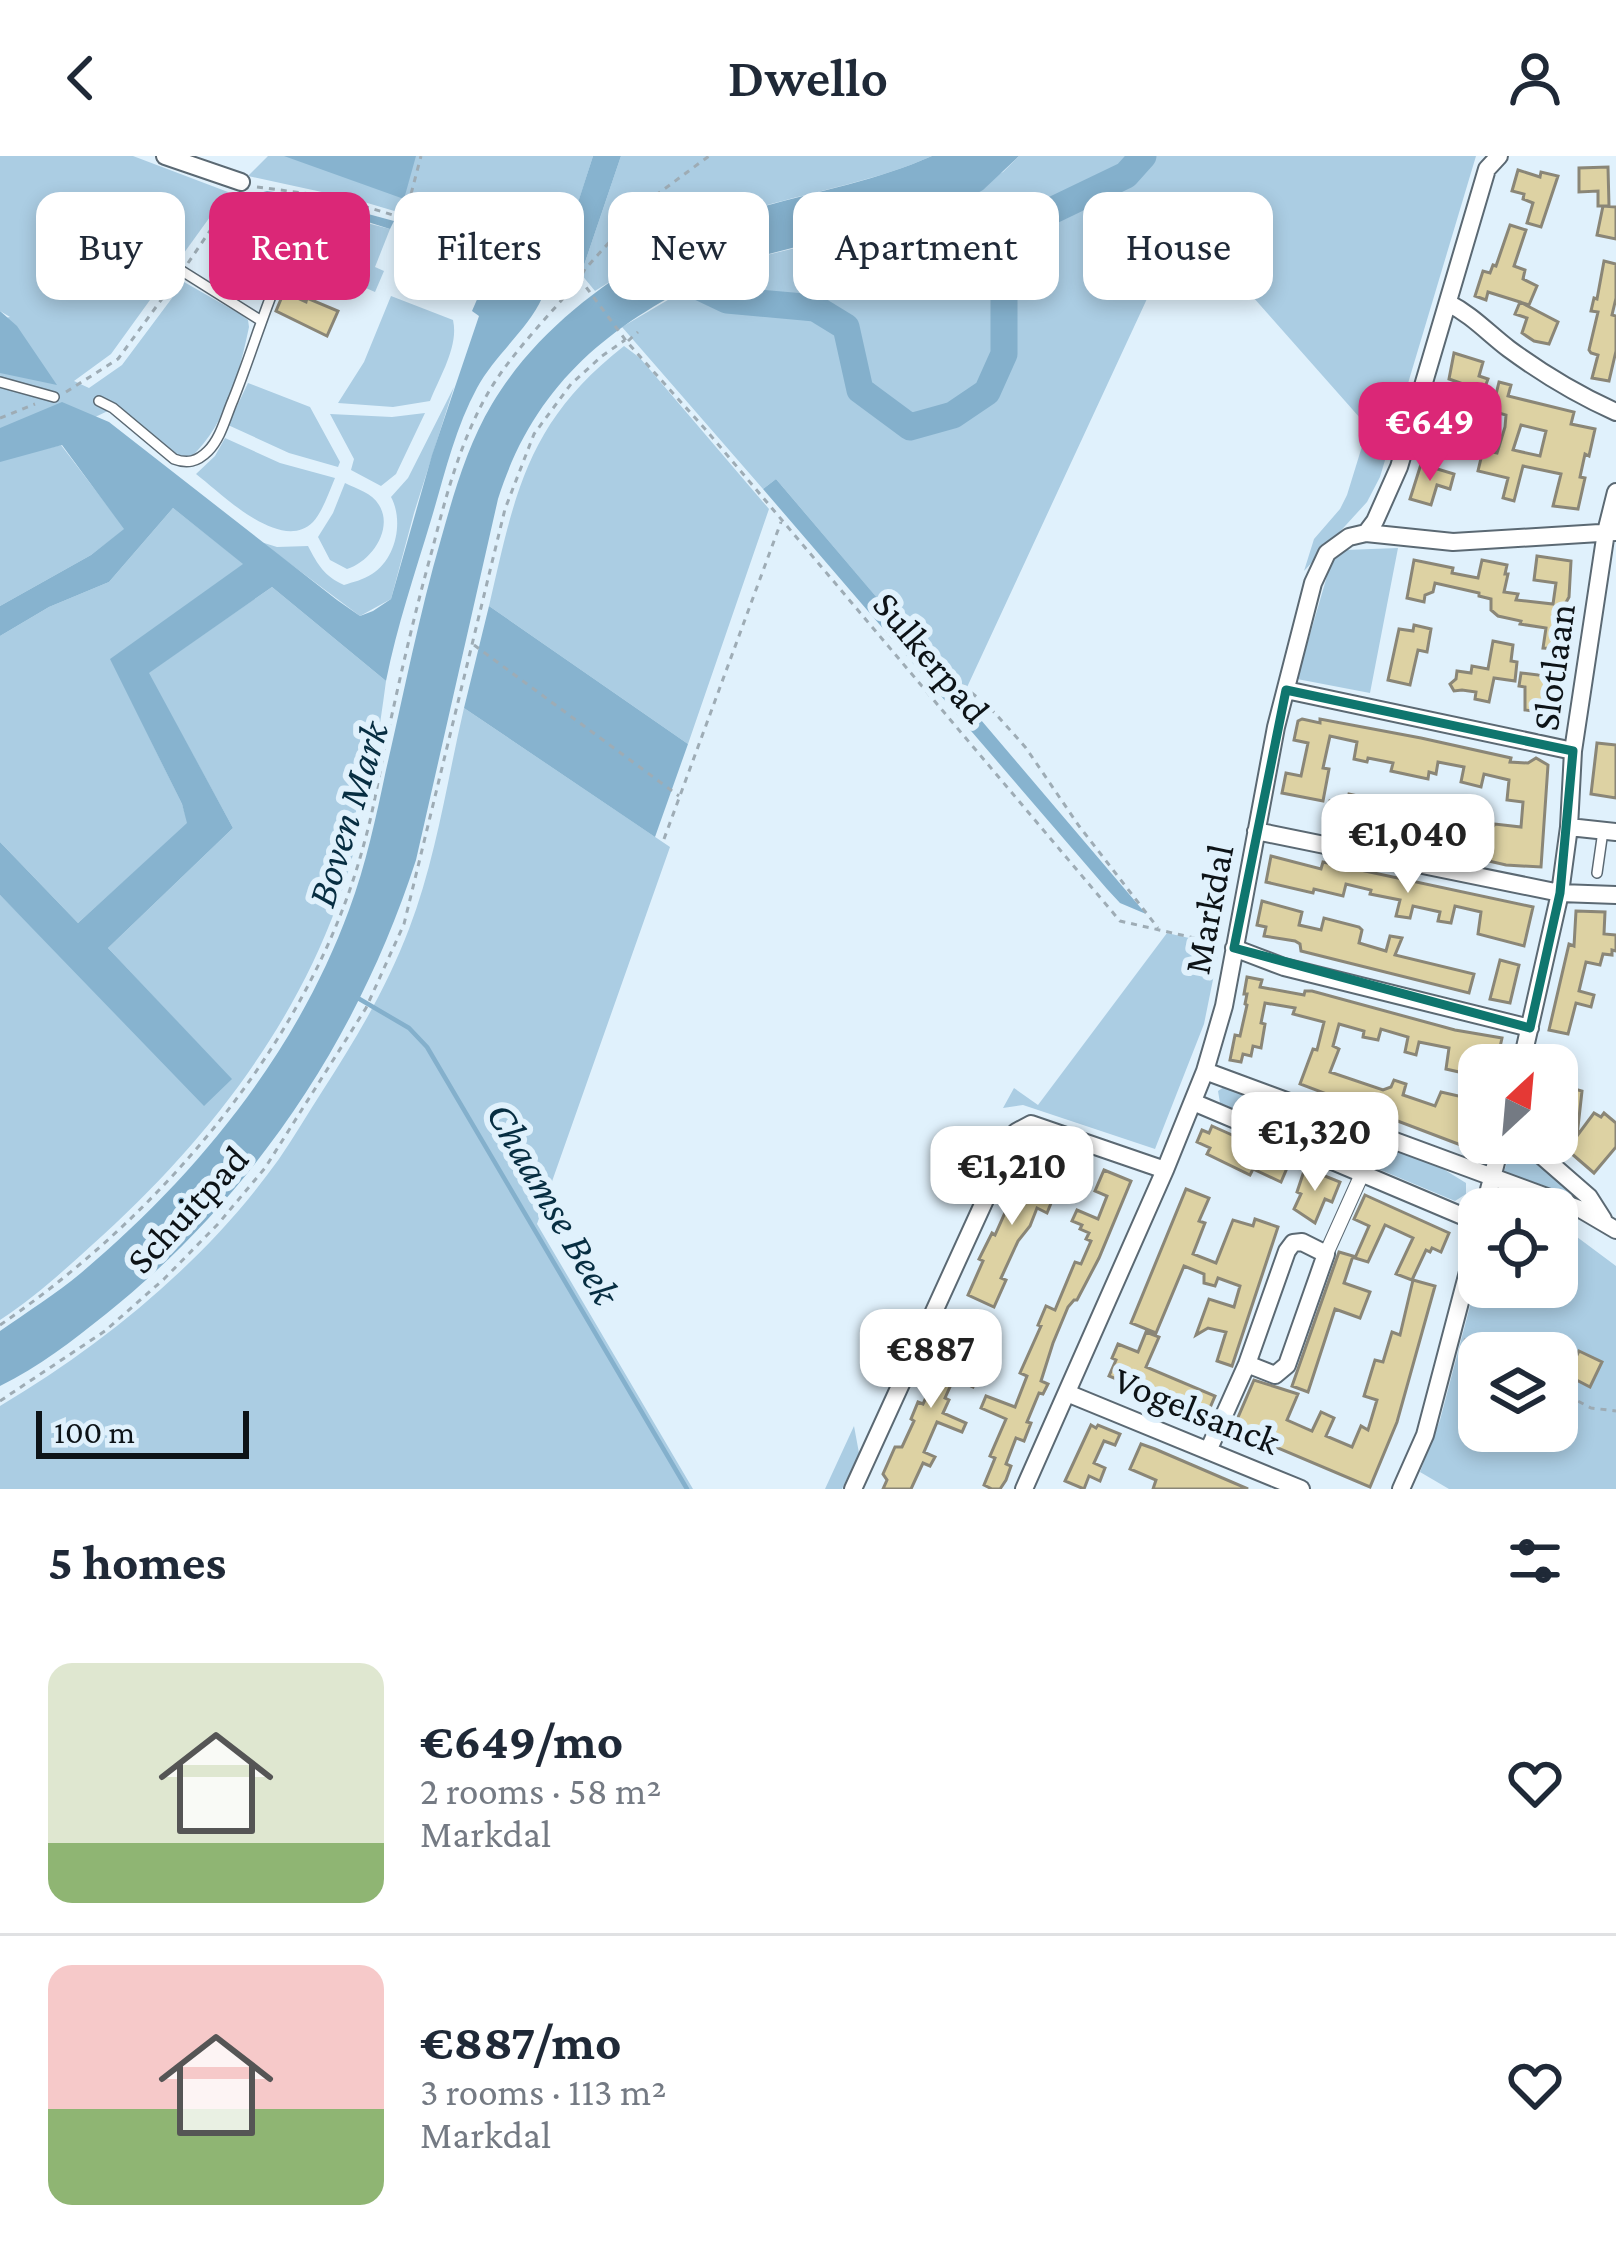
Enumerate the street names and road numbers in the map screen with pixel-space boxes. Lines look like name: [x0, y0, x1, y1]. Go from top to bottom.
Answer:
street label: Sulkerpad: [864, 583, 999, 732]
street label: Slotlaan: [1523, 601, 1583, 733]
street label: Markdal: [1174, 840, 1242, 978]
street label: Schuitpad: [117, 1137, 257, 1282]
street label: Vogelsanck: [1107, 1357, 1286, 1464]

